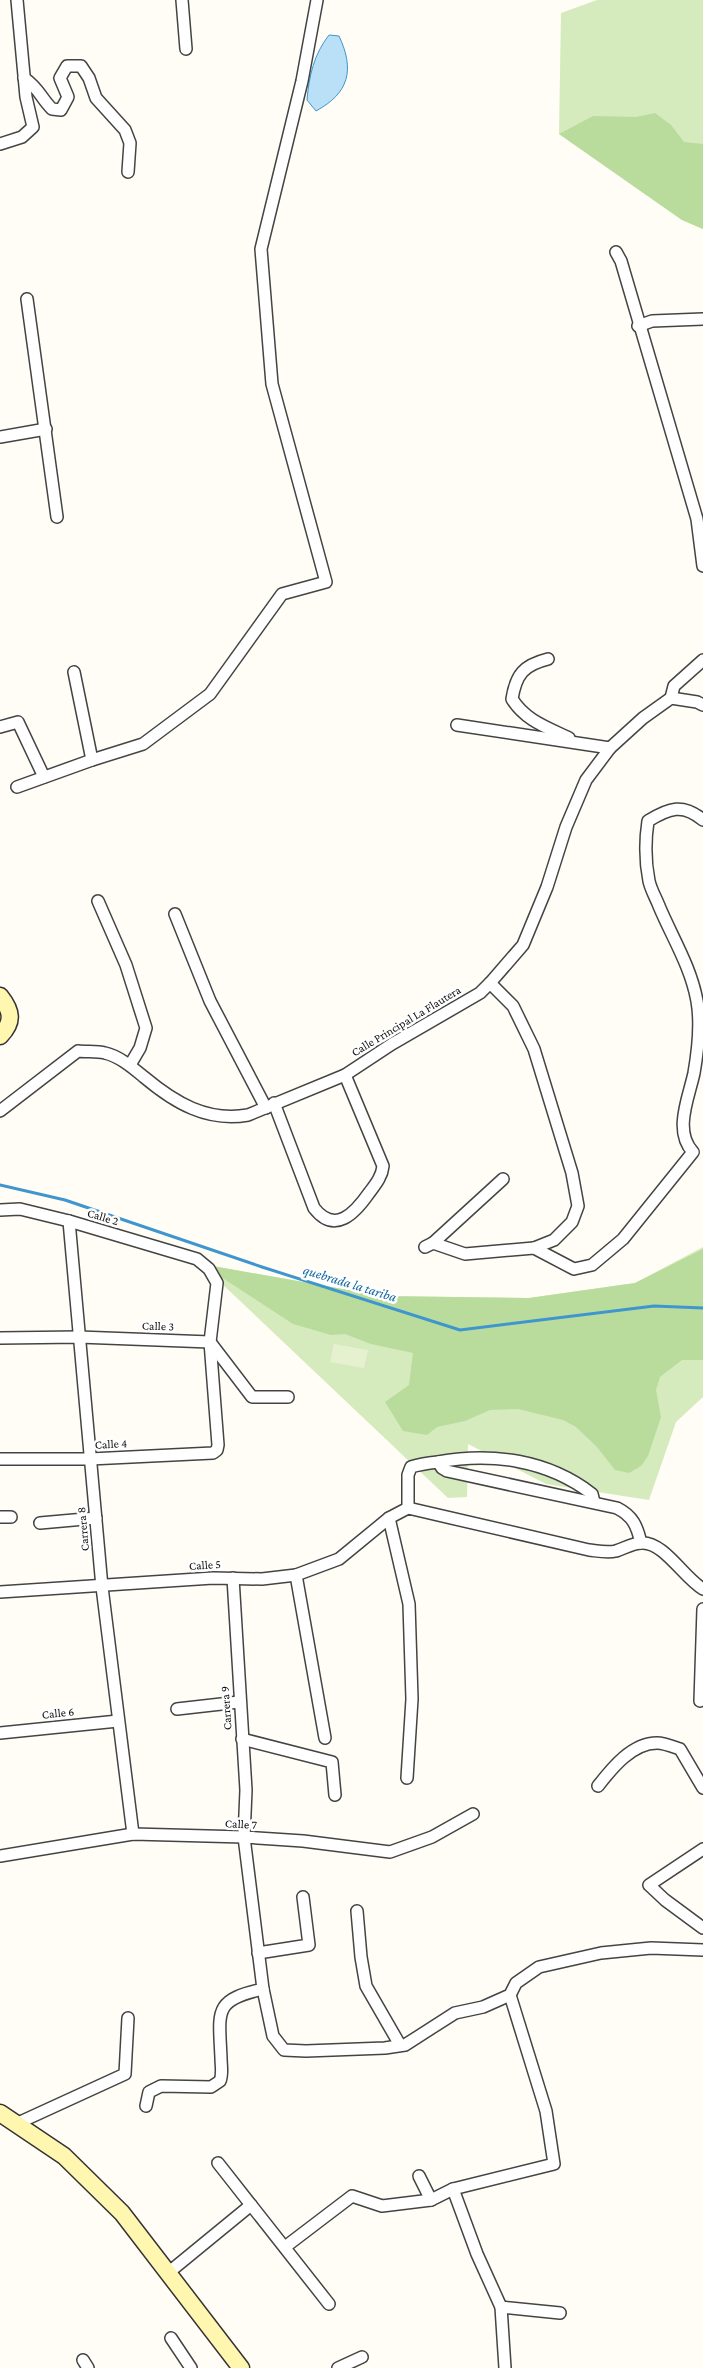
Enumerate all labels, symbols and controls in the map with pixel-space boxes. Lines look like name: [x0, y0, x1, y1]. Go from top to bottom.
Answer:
street label: Calle Principal La Flautera: [349, 983, 464, 1059]
street label: Calle 2: [86, 1206, 121, 1228]
water label: quebrada la tariba: [301, 1261, 399, 1305]
street label: Calle 3: [142, 1318, 175, 1334]
street label: Calle 4: [94, 1436, 128, 1452]
street label: Carrera 8: [74, 1506, 92, 1552]
street label: Calle 5: [189, 1557, 221, 1573]
street label: Carrera 9: [217, 1686, 235, 1730]
street label: Calle 6: [41, 1704, 75, 1722]
street label: Calle 7: [225, 1816, 258, 1832]

